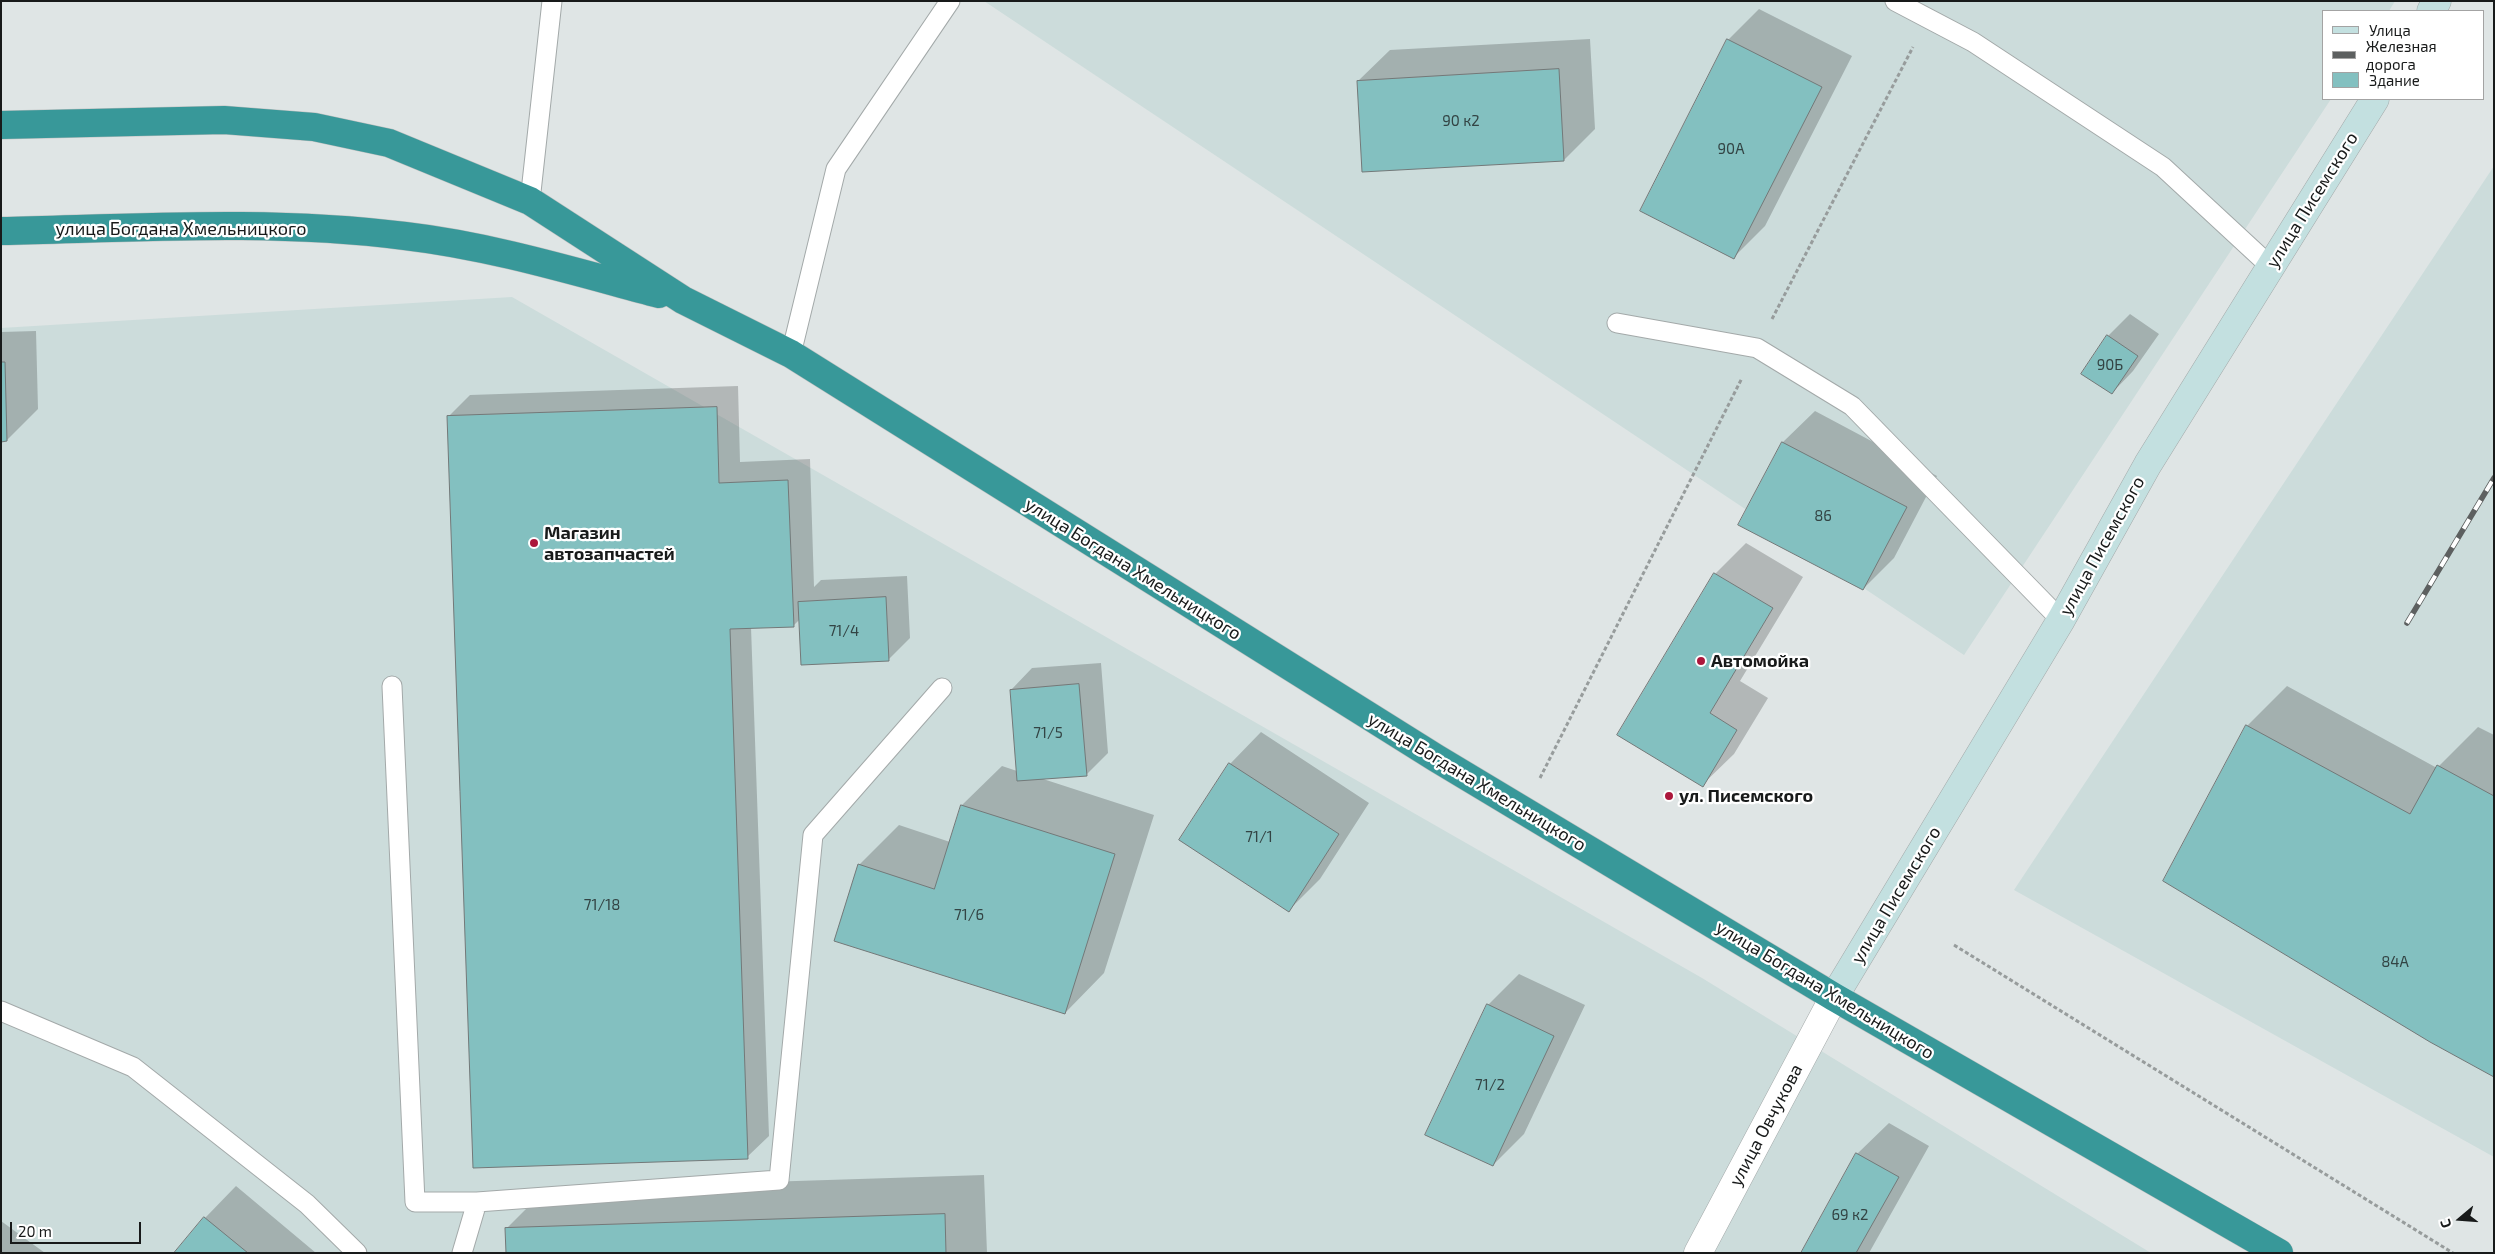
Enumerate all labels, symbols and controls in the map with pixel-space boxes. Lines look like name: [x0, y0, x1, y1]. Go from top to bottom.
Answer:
legend: [2322, 10, 2485, 100]
text: Улица: [2369, 21, 2411, 39]
text: Железная дорога: [2366, 37, 2437, 73]
text: Здание: [2369, 71, 2420, 89]
house number: 90 к2: [1442, 112, 1480, 130]
street label: улица Писемского: [2262, 128, 2362, 272]
house number: 90А: [1718, 140, 1744, 158]
street label: улица Богдана Хмельницкого: [56, 218, 306, 240]
house number: 90Б: [2097, 356, 2123, 374]
street label: улица Писемского: [2055, 473, 2149, 619]
street label: улица Богдана Хмельницкого: [1021, 493, 1245, 645]
house number: 86: [1814, 507, 1832, 525]
place label: Магазин автозапчастей: [544, 522, 675, 564]
marker: Магазин автозапчастей: [528, 537, 540, 549]
house number: 71/4: [829, 622, 859, 640]
place label: Автомойка: [1711, 650, 1809, 672]
marker: Автомойка: [1695, 655, 1707, 667]
street label: улица Богдана Хмельницкого: [1364, 708, 1590, 856]
house number: 71/5: [1033, 724, 1063, 742]
place label: ул. Писемского: [1679, 785, 1813, 807]
marker: ул. Писемского: [1663, 790, 1675, 802]
street label: улица Писемского: [1847, 823, 1945, 967]
house number: 71/1: [1245, 828, 1273, 846]
house number: 71/18: [584, 896, 620, 914]
house number: 71/6: [954, 906, 984, 924]
street label: улица Богдана Хмельницкого: [1712, 916, 1938, 1064]
house number: 84А: [2381, 953, 2409, 971]
street label: улица Овчукова: [1725, 1060, 1807, 1190]
house number: 71/2: [1475, 1076, 1505, 1094]
north arrow: [2435, 1194, 2485, 1244]
house number: 69 к2: [1832, 1206, 1868, 1224]
scale bar: [12, 1212, 144, 1244]
text: С: [2436, 1217, 2455, 1230]
text: 20 m: [18, 1222, 52, 1240]

